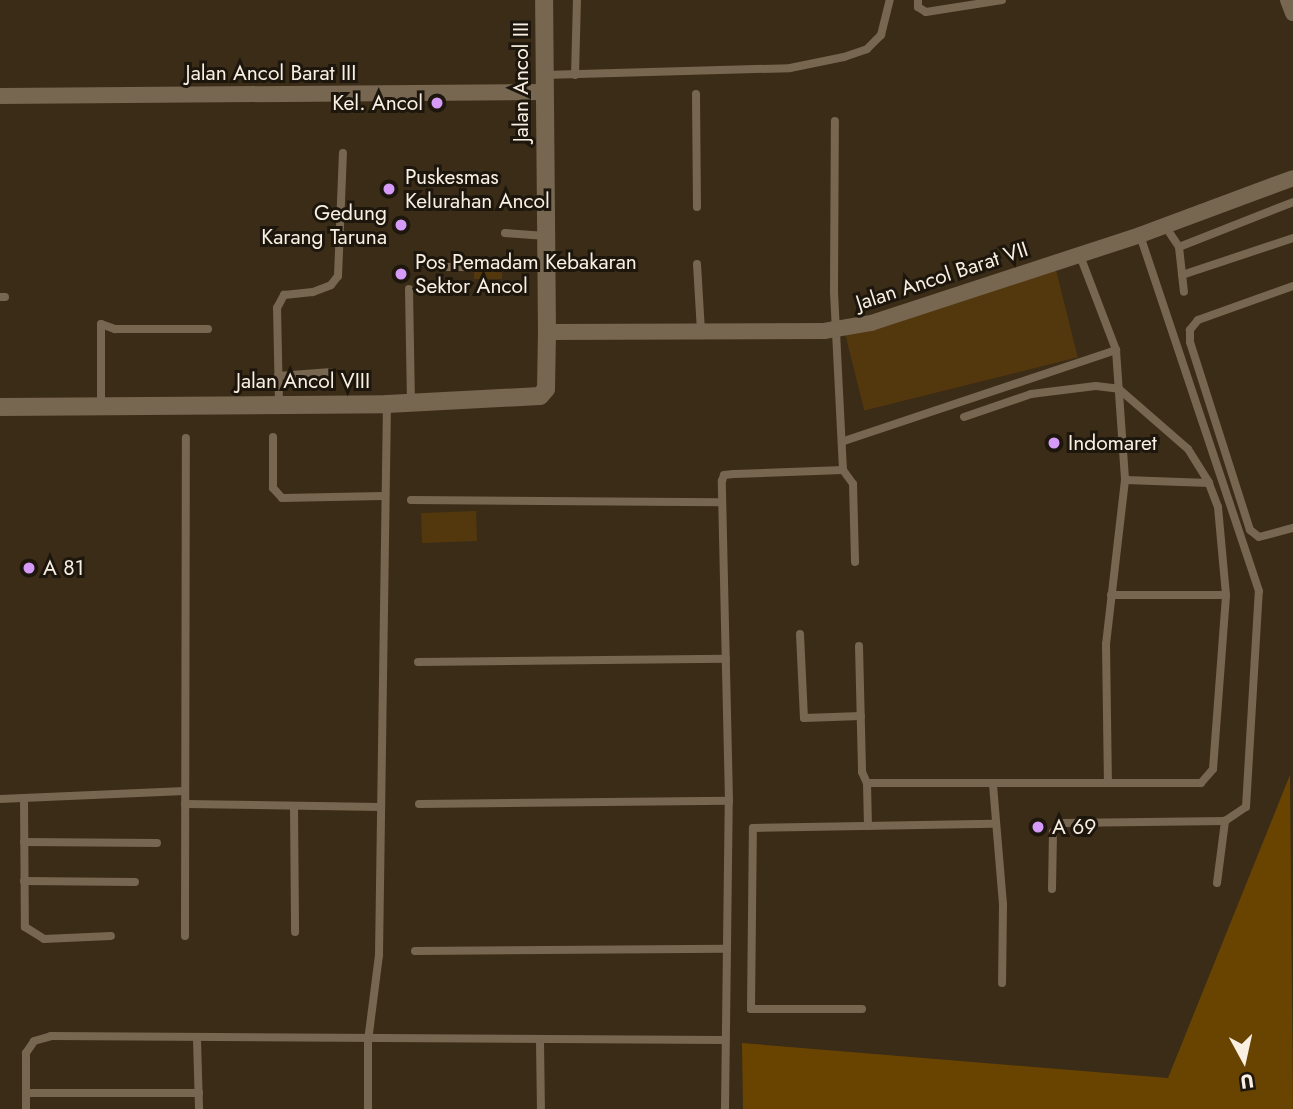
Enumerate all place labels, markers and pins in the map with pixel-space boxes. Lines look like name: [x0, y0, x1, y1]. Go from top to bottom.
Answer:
place label: Kel. Ancol: [332, 90, 423, 116]
marker: Kel. Ancol: [429, 95, 445, 111]
place label: Puskesmas Kelurahan Ancol: [405, 164, 550, 214]
marker: Puskesmas Kelurahan Ancol: [379, 179, 399, 199]
place label: Gedung Karang Taruna: [261, 200, 387, 250]
marker: Gedung Karang Taruna: [393, 217, 409, 233]
place label: Pos Pemadam Kebakaran Sektor Ancol: [415, 249, 637, 299]
marker: Pos Pemadam Kebakaran Sektor Ancol: [393, 266, 409, 282]
place label: Indomaret: [1068, 430, 1157, 456]
marker: Indomaret: [1046, 435, 1062, 451]
place label: A 81: [43, 555, 84, 581]
marker: A 81: [21, 560, 37, 576]
place label: A 69: [1052, 814, 1096, 840]
marker: A 69: [1030, 819, 1046, 835]

